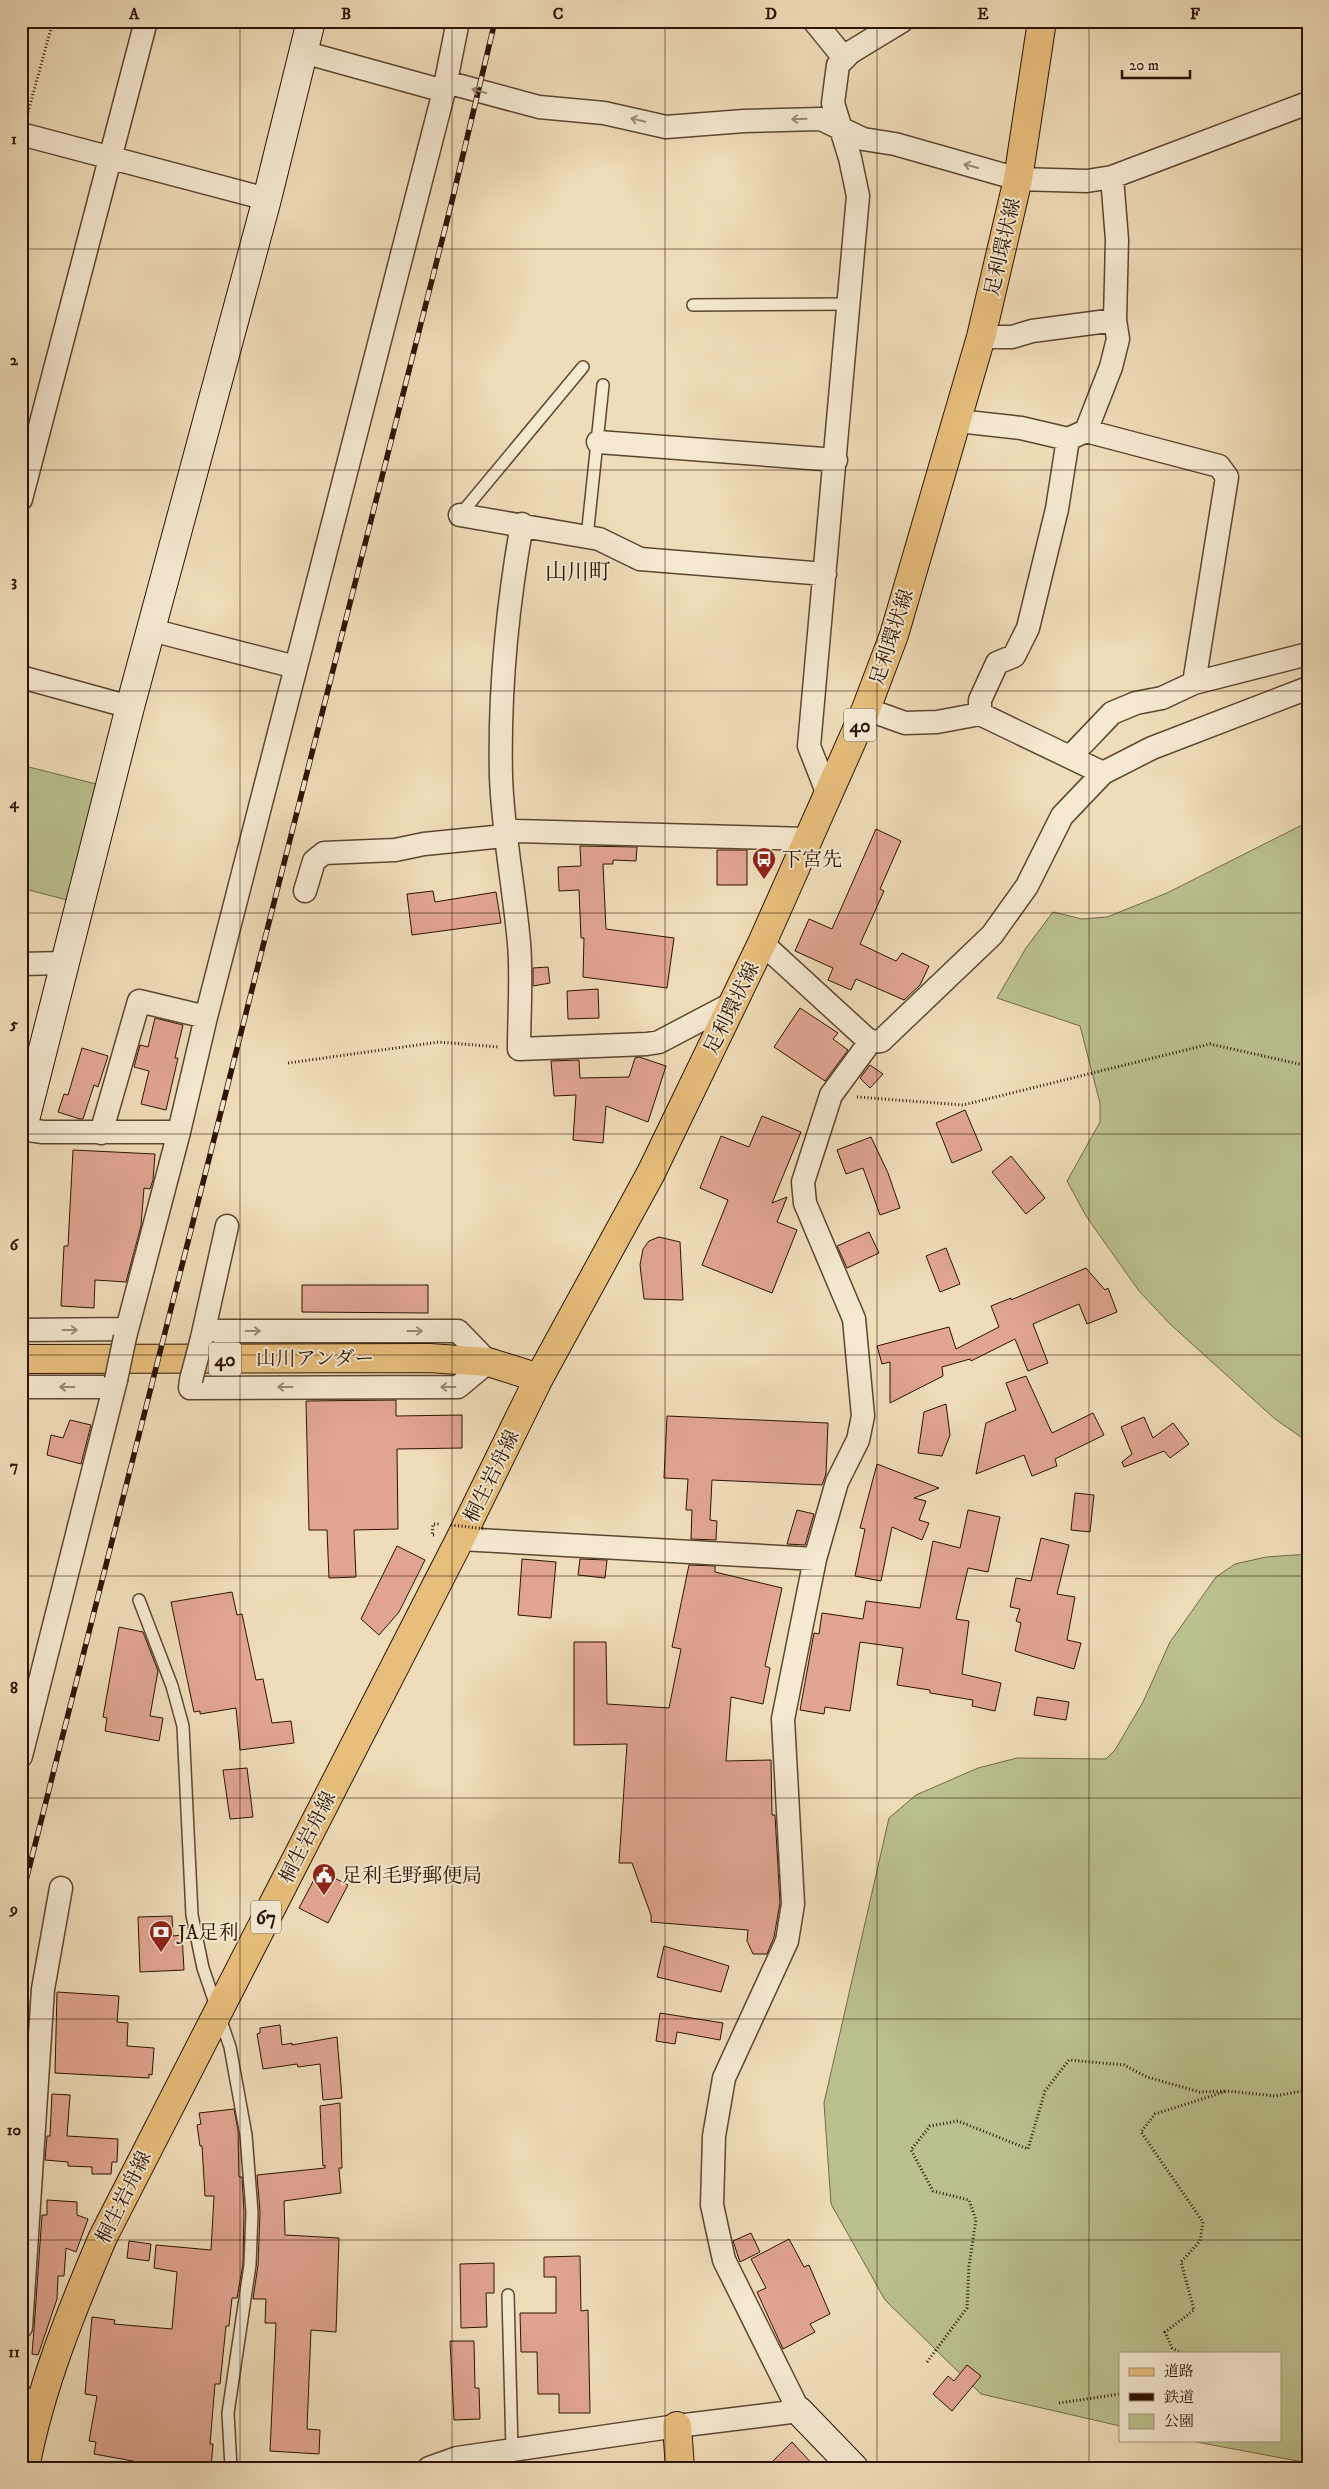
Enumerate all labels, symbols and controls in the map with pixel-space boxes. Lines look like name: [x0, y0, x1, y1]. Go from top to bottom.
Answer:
text: A: [128, 4, 140, 24]
text: B: [341, 4, 351, 24]
text: C: [553, 4, 563, 24]
text: D: [765, 4, 777, 24]
text: E: [977, 4, 989, 24]
text: F: [1190, 4, 1200, 24]
scale bar: [1122, 48, 1189, 80]
text: 20 m: [1129, 56, 1159, 75]
one-way arrow: [471, 86, 487, 95]
one-way arrow: [630, 115, 646, 124]
one-way arrow: [792, 115, 808, 124]
text: 1: [11, 129, 17, 149]
one-way arrow: [964, 160, 980, 170]
street label: 足利環状線: [980, 196, 1027, 299]
text: 2: [10, 350, 19, 370]
district label: 山川町: [545, 559, 611, 586]
text: 3: [11, 571, 17, 591]
street label: 足利環状線: [865, 586, 920, 689]
road number: 40: [844, 708, 876, 742]
text: 4: [8, 793, 19, 813]
bus stop icon: 下宮先: [751, 846, 777, 880]
place label: 下宮先: [782, 848, 842, 873]
street label: 足利環状線: [699, 958, 766, 1059]
text: 5: [9, 1014, 18, 1034]
text: 6: [10, 1235, 20, 1255]
one-way arrow: [62, 1325, 78, 1335]
one-way arrow: [244, 1326, 261, 1336]
one-way arrow: [407, 1326, 423, 1336]
road number: 40: [209, 1342, 241, 1376]
street label: 山川アンダー: [256, 1347, 374, 1372]
one-way arrow: [60, 1382, 76, 1392]
one-way arrow: [278, 1382, 294, 1392]
one-way arrow: [440, 1382, 456, 1392]
street label: 桐生岩舟線: [459, 1426, 526, 1527]
text: 7: [10, 1456, 18, 1476]
text: 8: [10, 1678, 18, 1698]
street label: 桐生岩舟線: [274, 1787, 342, 1888]
public building icon: 足利毛野郵便局: [311, 1862, 337, 1896]
place label: 足利毛野郵便局: [342, 1864, 482, 1889]
text: 9: [9, 1899, 18, 1919]
road number: 67: [251, 1900, 281, 1934]
bank icon: JA足利: [148, 1919, 174, 1953]
place label: JA足利: [176, 1921, 238, 1946]
text: 10: [7, 2120, 22, 2140]
street label: 桐生岩舟線: [91, 2147, 158, 2248]
text: 11: [8, 2342, 20, 2362]
legend: [1119, 2352, 1282, 2442]
text: 道路: [1164, 2362, 1194, 2381]
text: 鉄道: [1164, 2388, 1194, 2407]
text: 公園: [1164, 2412, 1194, 2431]

